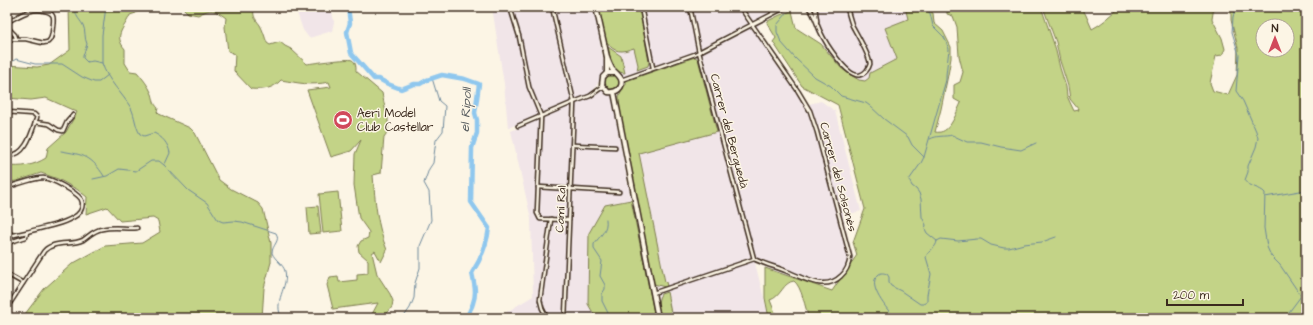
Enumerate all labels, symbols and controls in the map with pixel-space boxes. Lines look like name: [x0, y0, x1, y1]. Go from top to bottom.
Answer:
north arrow: [1255, 18, 1295, 58]
text: N: [1272, 21, 1279, 36]
street label: Carrer del Berguedà: [705, 72, 752, 190]
water label: el Ripoll: [456, 86, 476, 133]
place label: Aeri Model Club Castellar: [357, 105, 434, 136]
sports icon: Aeri Model Club Castellar: [332, 109, 354, 131]
street label: Carrer del Solsonès: [815, 120, 861, 234]
street label: Camí Ral: [551, 185, 571, 233]
scale bar: [1167, 281, 1243, 307]
text: 200 m: [1173, 287, 1210, 304]

